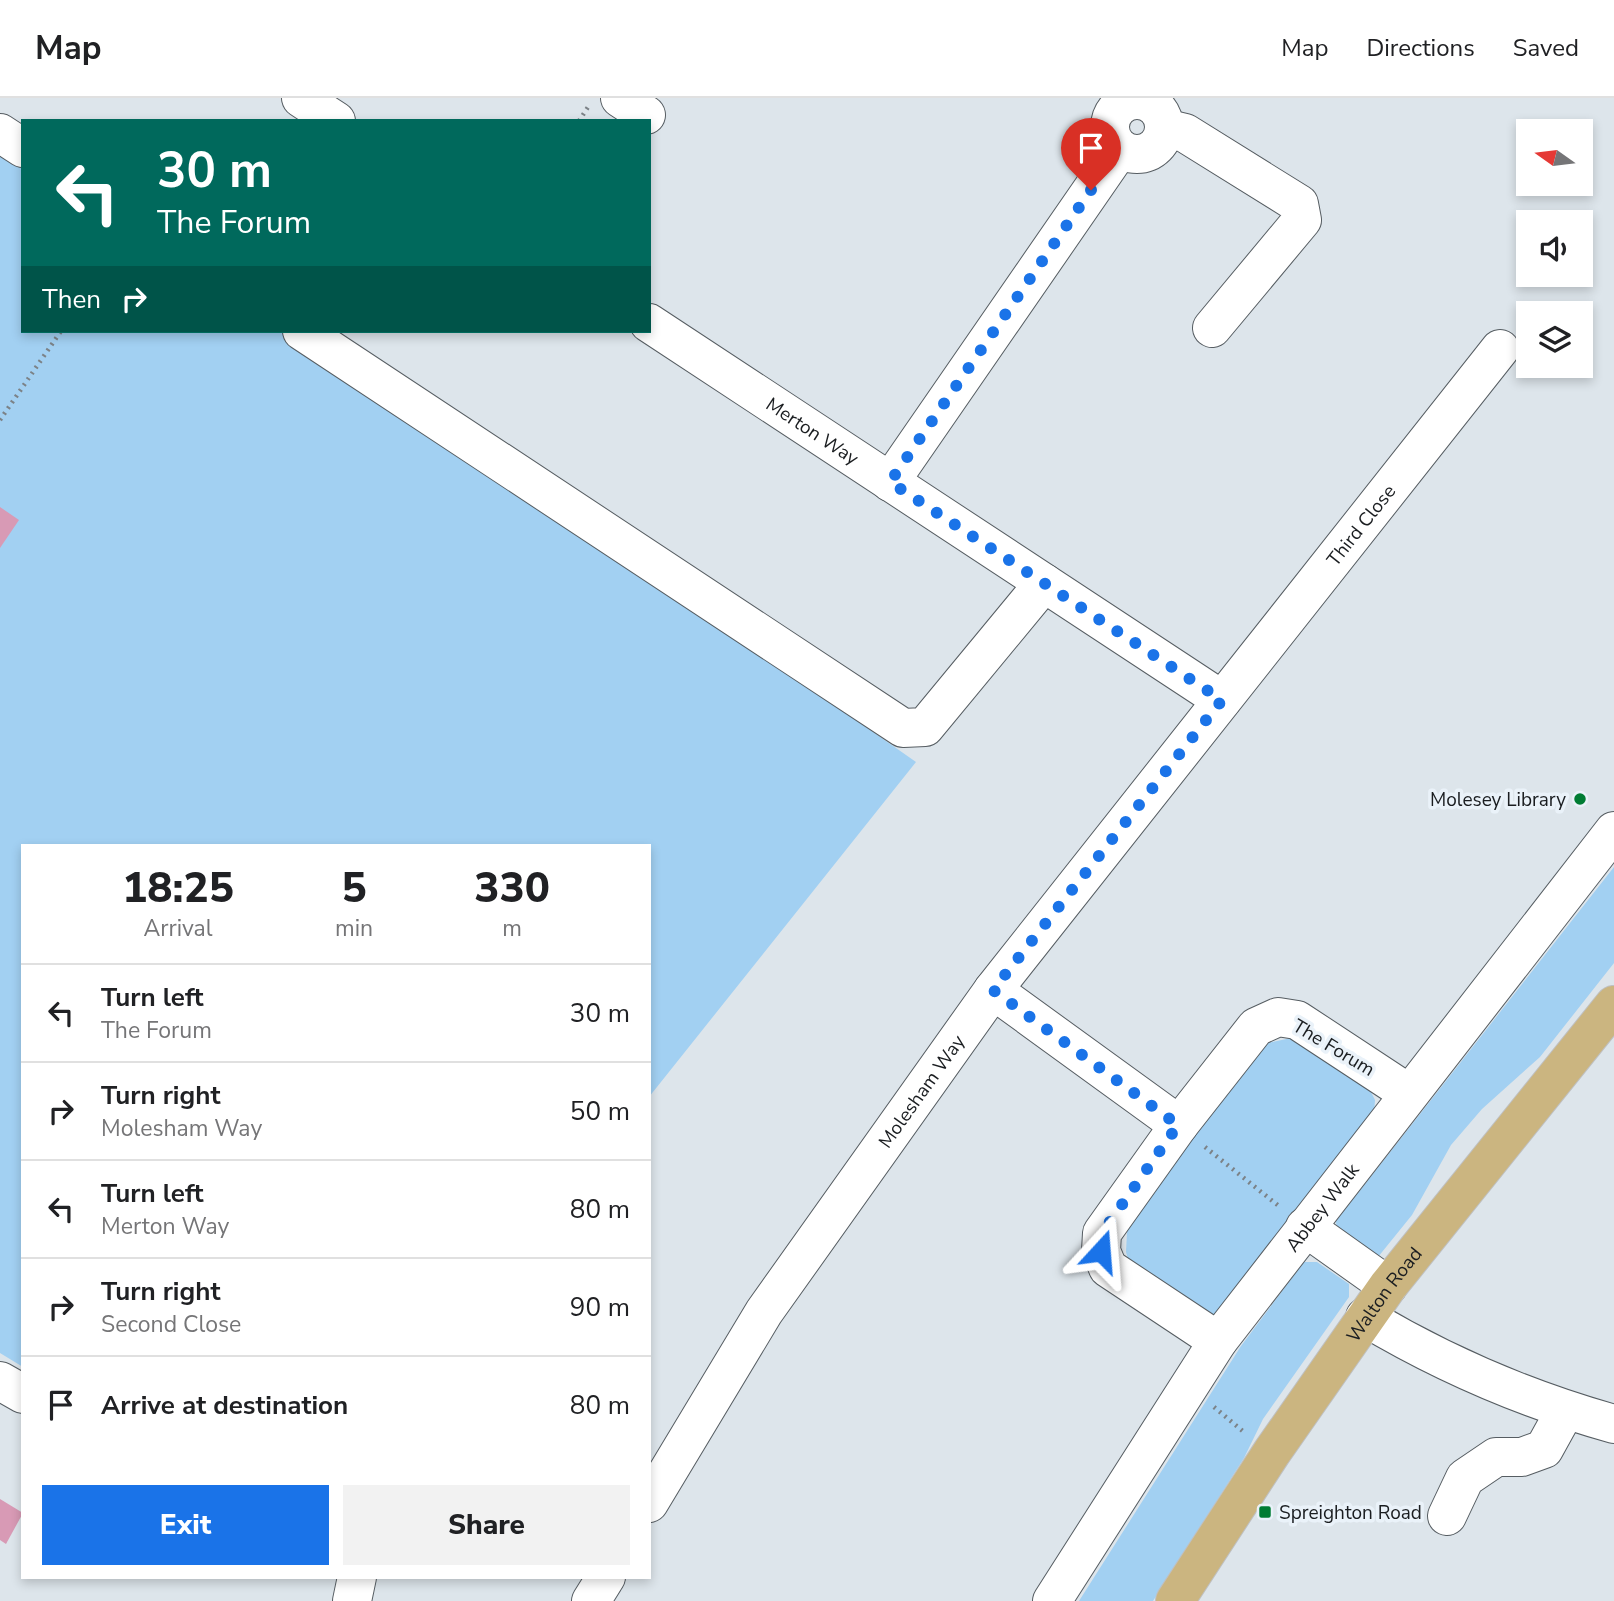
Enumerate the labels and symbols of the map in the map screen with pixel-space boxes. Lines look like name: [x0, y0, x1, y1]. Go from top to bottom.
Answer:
pin: [1061, 118, 1121, 190]
north arrow: [1516, 119, 1592, 196]
street label: Merton Way: [761, 392, 864, 472]
street label: Third Close: [1321, 479, 1402, 572]
place label: Molesey Library: [1430, 787, 1566, 813]
marker: Molesey Library: [1572, 791, 1588, 807]
street label: The Forum: [1288, 1013, 1379, 1083]
street label: Molesham Way: [873, 1030, 971, 1154]
street label: Abbey Walk: [1280, 1158, 1366, 1257]
position arrow: [1064, 1214, 1138, 1288]
street label: Walton Road: [1341, 1242, 1428, 1348]
place label: Spreighton Road: [1279, 1500, 1422, 1526]
marker: Spreighton Road: [1257, 1504, 1273, 1520]

